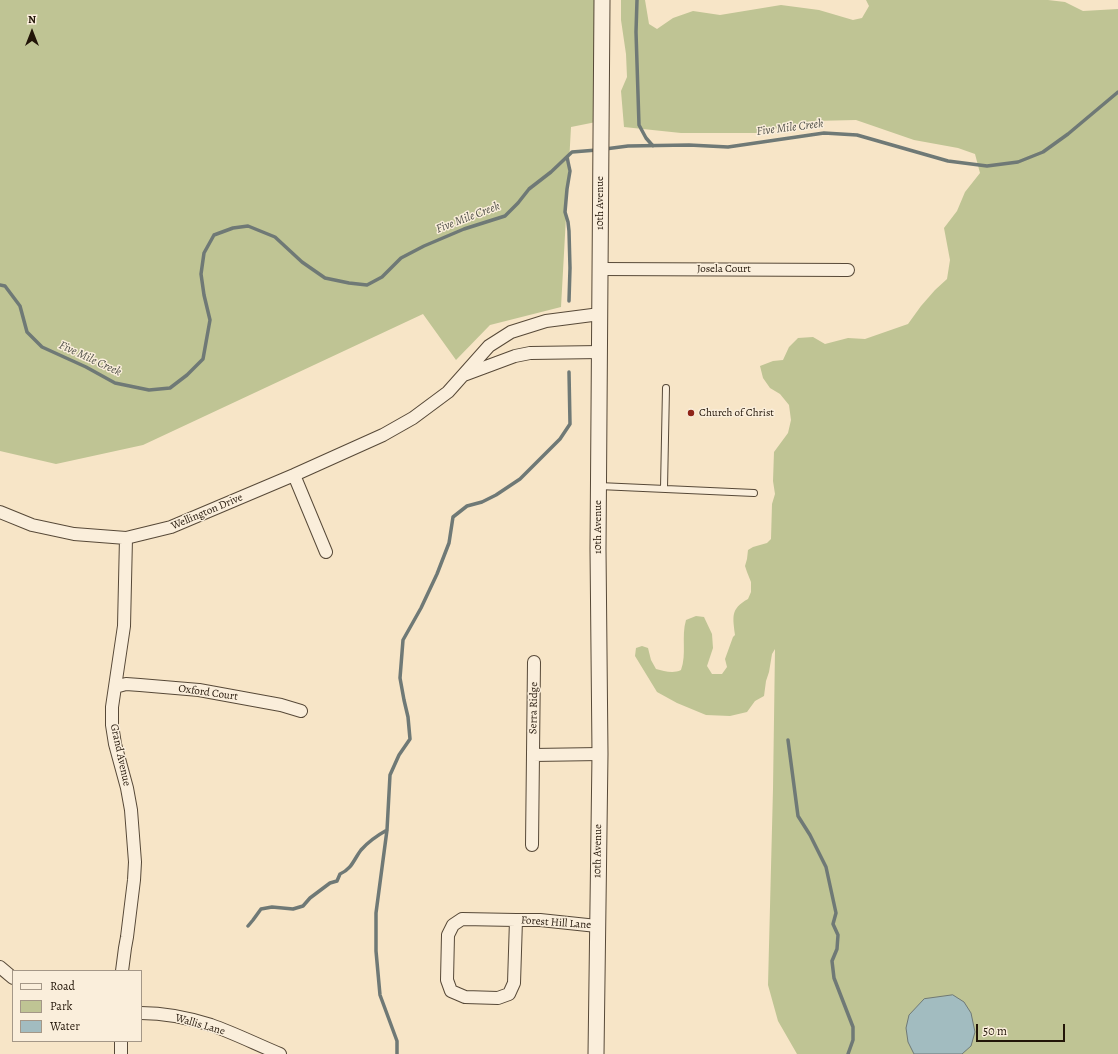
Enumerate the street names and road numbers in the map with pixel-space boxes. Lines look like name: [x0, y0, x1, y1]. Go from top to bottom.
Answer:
street label: 10th Avenue: [593, 176, 607, 230]
street label: Josela Court: [697, 262, 751, 276]
street label: Wellington Drive: [169, 491, 245, 533]
street label: 10th Avenue: [591, 500, 605, 554]
street label: Oxford Court: [177, 682, 239, 704]
street label: Serra Ridge: [527, 682, 541, 734]
street label: Grand Avenue: [107, 723, 133, 787]
street label: 10th Avenue: [591, 824, 605, 878]
street label: Forest Hill Lane: [520, 914, 592, 932]
street label: Wallis Lane: [174, 1012, 226, 1038]

